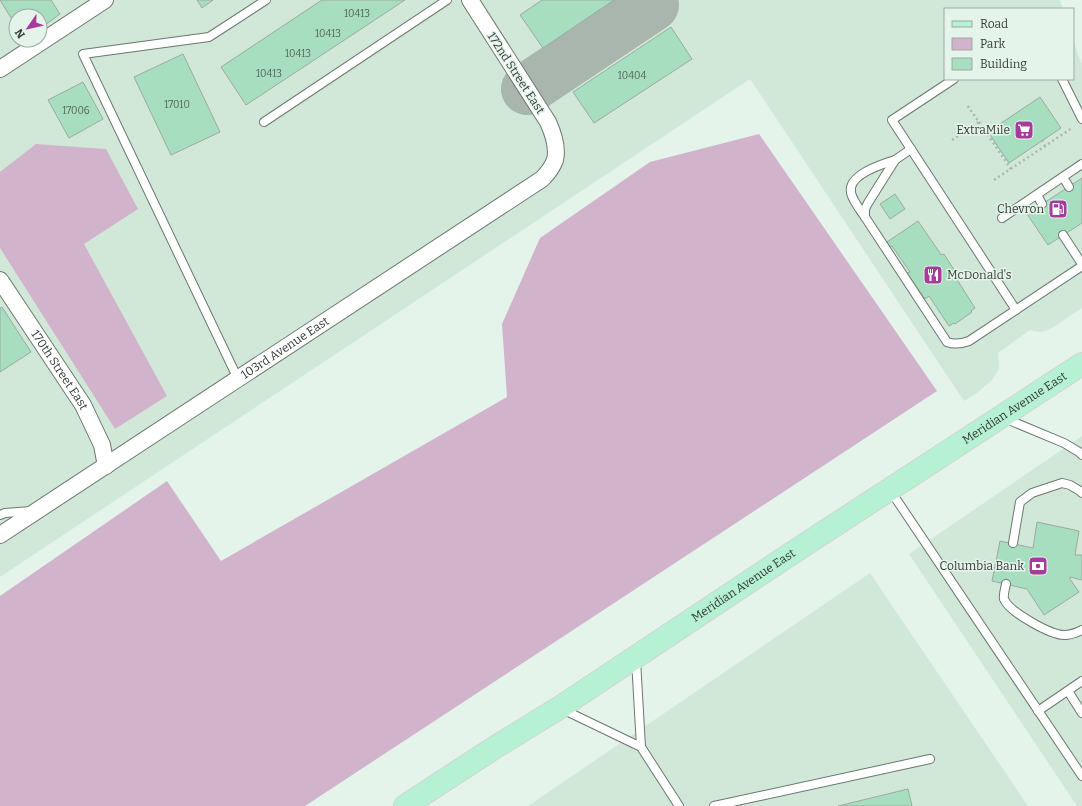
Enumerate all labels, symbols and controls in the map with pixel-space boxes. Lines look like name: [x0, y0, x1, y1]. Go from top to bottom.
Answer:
north arrow: [8, 8, 48, 48]
house number: 10413: [344, 8, 370, 20]
legend: [944, 8, 1074, 80]
text: Road: [980, 17, 1008, 31]
text: N: [12, 26, 28, 40]
house number: 10413: [315, 28, 341, 40]
street label: 172nd Street East: [484, 30, 548, 117]
text: Park: [980, 37, 1006, 51]
house number: 10413: [285, 48, 311, 60]
text: Building: [980, 57, 1027, 71]
house number: 10413: [256, 68, 282, 80]
house number: 10404: [618, 70, 646, 82]
house number: 17010: [164, 99, 190, 111]
house number: 17006: [62, 105, 90, 117]
supermarket icon: ExtraMile: [1013, 119, 1035, 141]
place label: ExtraMile: [956, 123, 1010, 137]
fuel station icon: Chevron: [1047, 198, 1069, 220]
place label: Chevron: [997, 202, 1044, 216]
restaurant icon: McDonald's: [922, 264, 944, 286]
place label: McDonald's: [947, 268, 1012, 282]
street label: 103rd Avenue East: [238, 313, 332, 382]
street label: 170th Street East: [28, 327, 91, 412]
street label: Meridian Avenue East: [960, 369, 1070, 447]
street label: Meridian Avenue East: [689, 546, 798, 625]
bank icon: Columbia Bank: [1027, 555, 1049, 577]
place label: Columbia Bank: [940, 559, 1024, 573]

